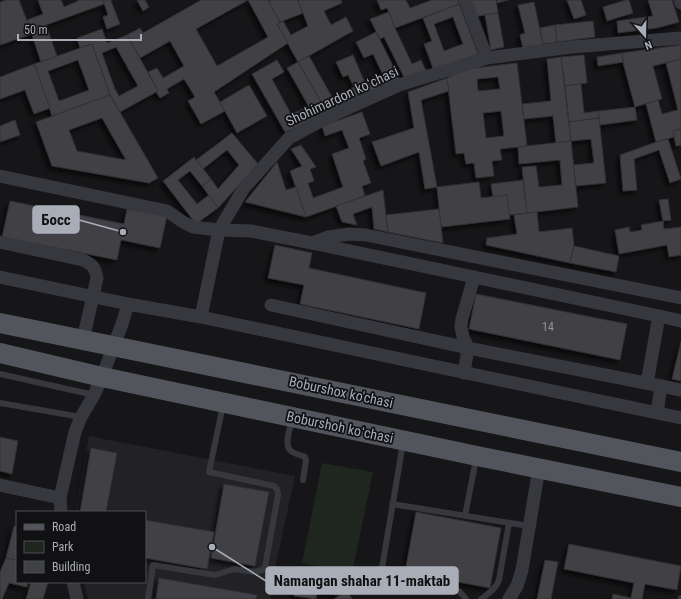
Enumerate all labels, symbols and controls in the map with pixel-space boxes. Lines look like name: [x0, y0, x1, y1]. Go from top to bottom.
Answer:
scale bar: [18, 16, 141, 42]
north arrow: [625, 16, 665, 56]
text: 50 m: [24, 23, 48, 37]
text: N: [643, 38, 654, 52]
street label: Shohimardon koʻchasi: [283, 63, 401, 129]
callout: Босс: [33, 206, 79, 233]
text: Босс: [41, 211, 71, 229]
house number: 14: [542, 320, 554, 334]
street label: Boburshox ko'chasi: [288, 373, 394, 411]
street label: Boburshoh koʻchasi: [285, 408, 395, 446]
legend: [16, 511, 146, 583]
text: Road: [52, 520, 76, 534]
text: Park: [52, 540, 74, 554]
text: Building: [52, 560, 90, 574]
callout: Namangan shahar 11-maktab: [266, 567, 458, 594]
text: Namangan shahar 11-maktab: [274, 572, 450, 590]

